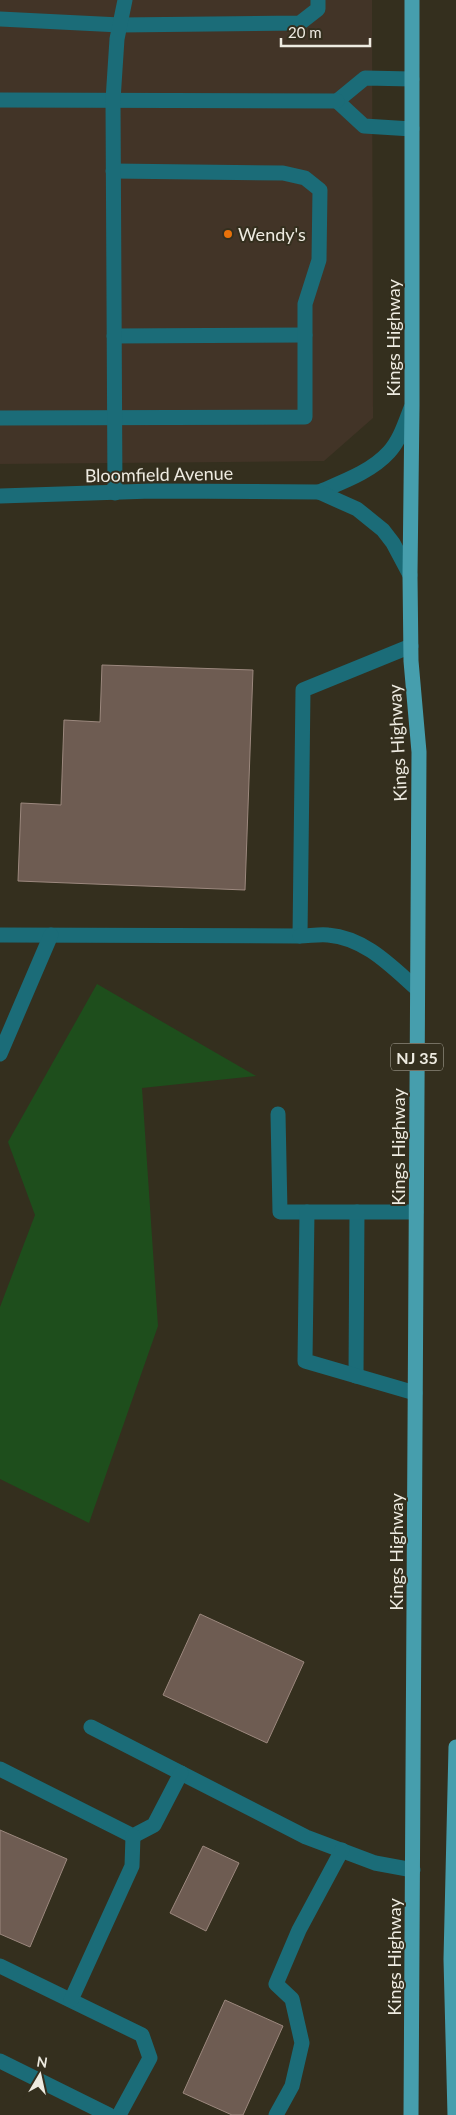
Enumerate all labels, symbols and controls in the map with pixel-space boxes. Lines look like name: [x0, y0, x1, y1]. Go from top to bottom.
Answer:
scale bar: [281, 15, 370, 47]
text: 20 m: [288, 23, 322, 41]
place label: Wendy's: [238, 223, 306, 245]
marker: Wendy's: [222, 228, 234, 240]
street label: Kings Highway: [382, 279, 404, 397]
street label: Bloomfield Avenue: [85, 462, 233, 486]
street label: Kings Highway: [383, 683, 411, 802]
road number: NJ 35: [391, 1044, 443, 1070]
street label: Kings Highway: [387, 1088, 409, 1206]
street label: Kings Highway: [385, 1493, 407, 1611]
street label: Kings Highway: [383, 1898, 405, 2016]
north arrow: [15, 2050, 65, 2100]
text: N: [35, 2052, 49, 2071]

